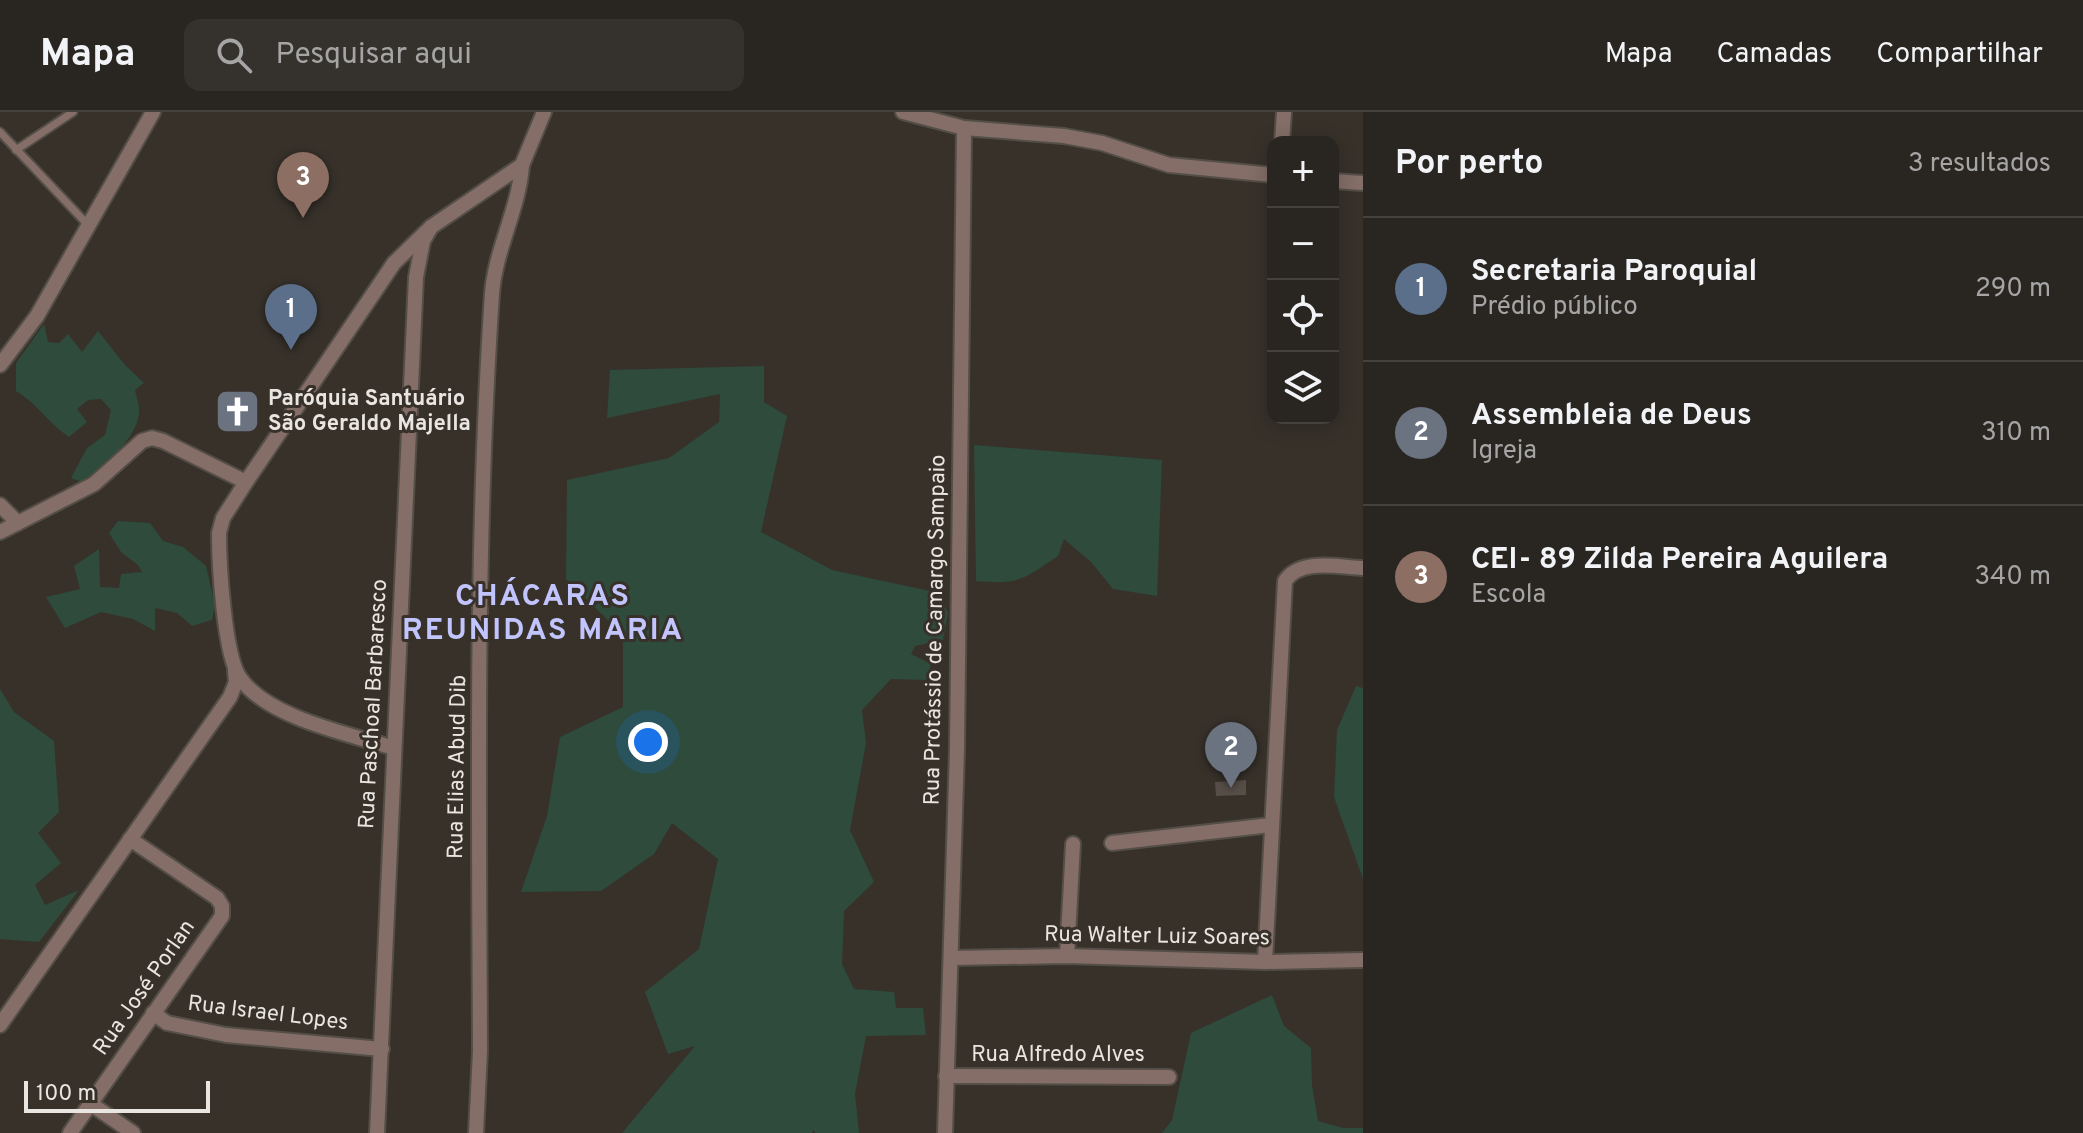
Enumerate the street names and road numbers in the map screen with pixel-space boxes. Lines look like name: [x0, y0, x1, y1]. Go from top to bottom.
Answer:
street label: Rua Protássio de Camargo Sampaio: [919, 454, 953, 806]
street label: Rua Paschoal Barbaresco: [354, 578, 394, 830]
street label: Rua Elias Abud Dib: [443, 675, 473, 859]
street label: Rua José Porlan: [88, 915, 202, 1061]
street label: Rua Walter Luiz Soares: [1044, 922, 1270, 952]
street label: Rua Israel Lopes: [186, 991, 350, 1037]
street label: Rua Alfredo Alves: [971, 1042, 1145, 1069]

